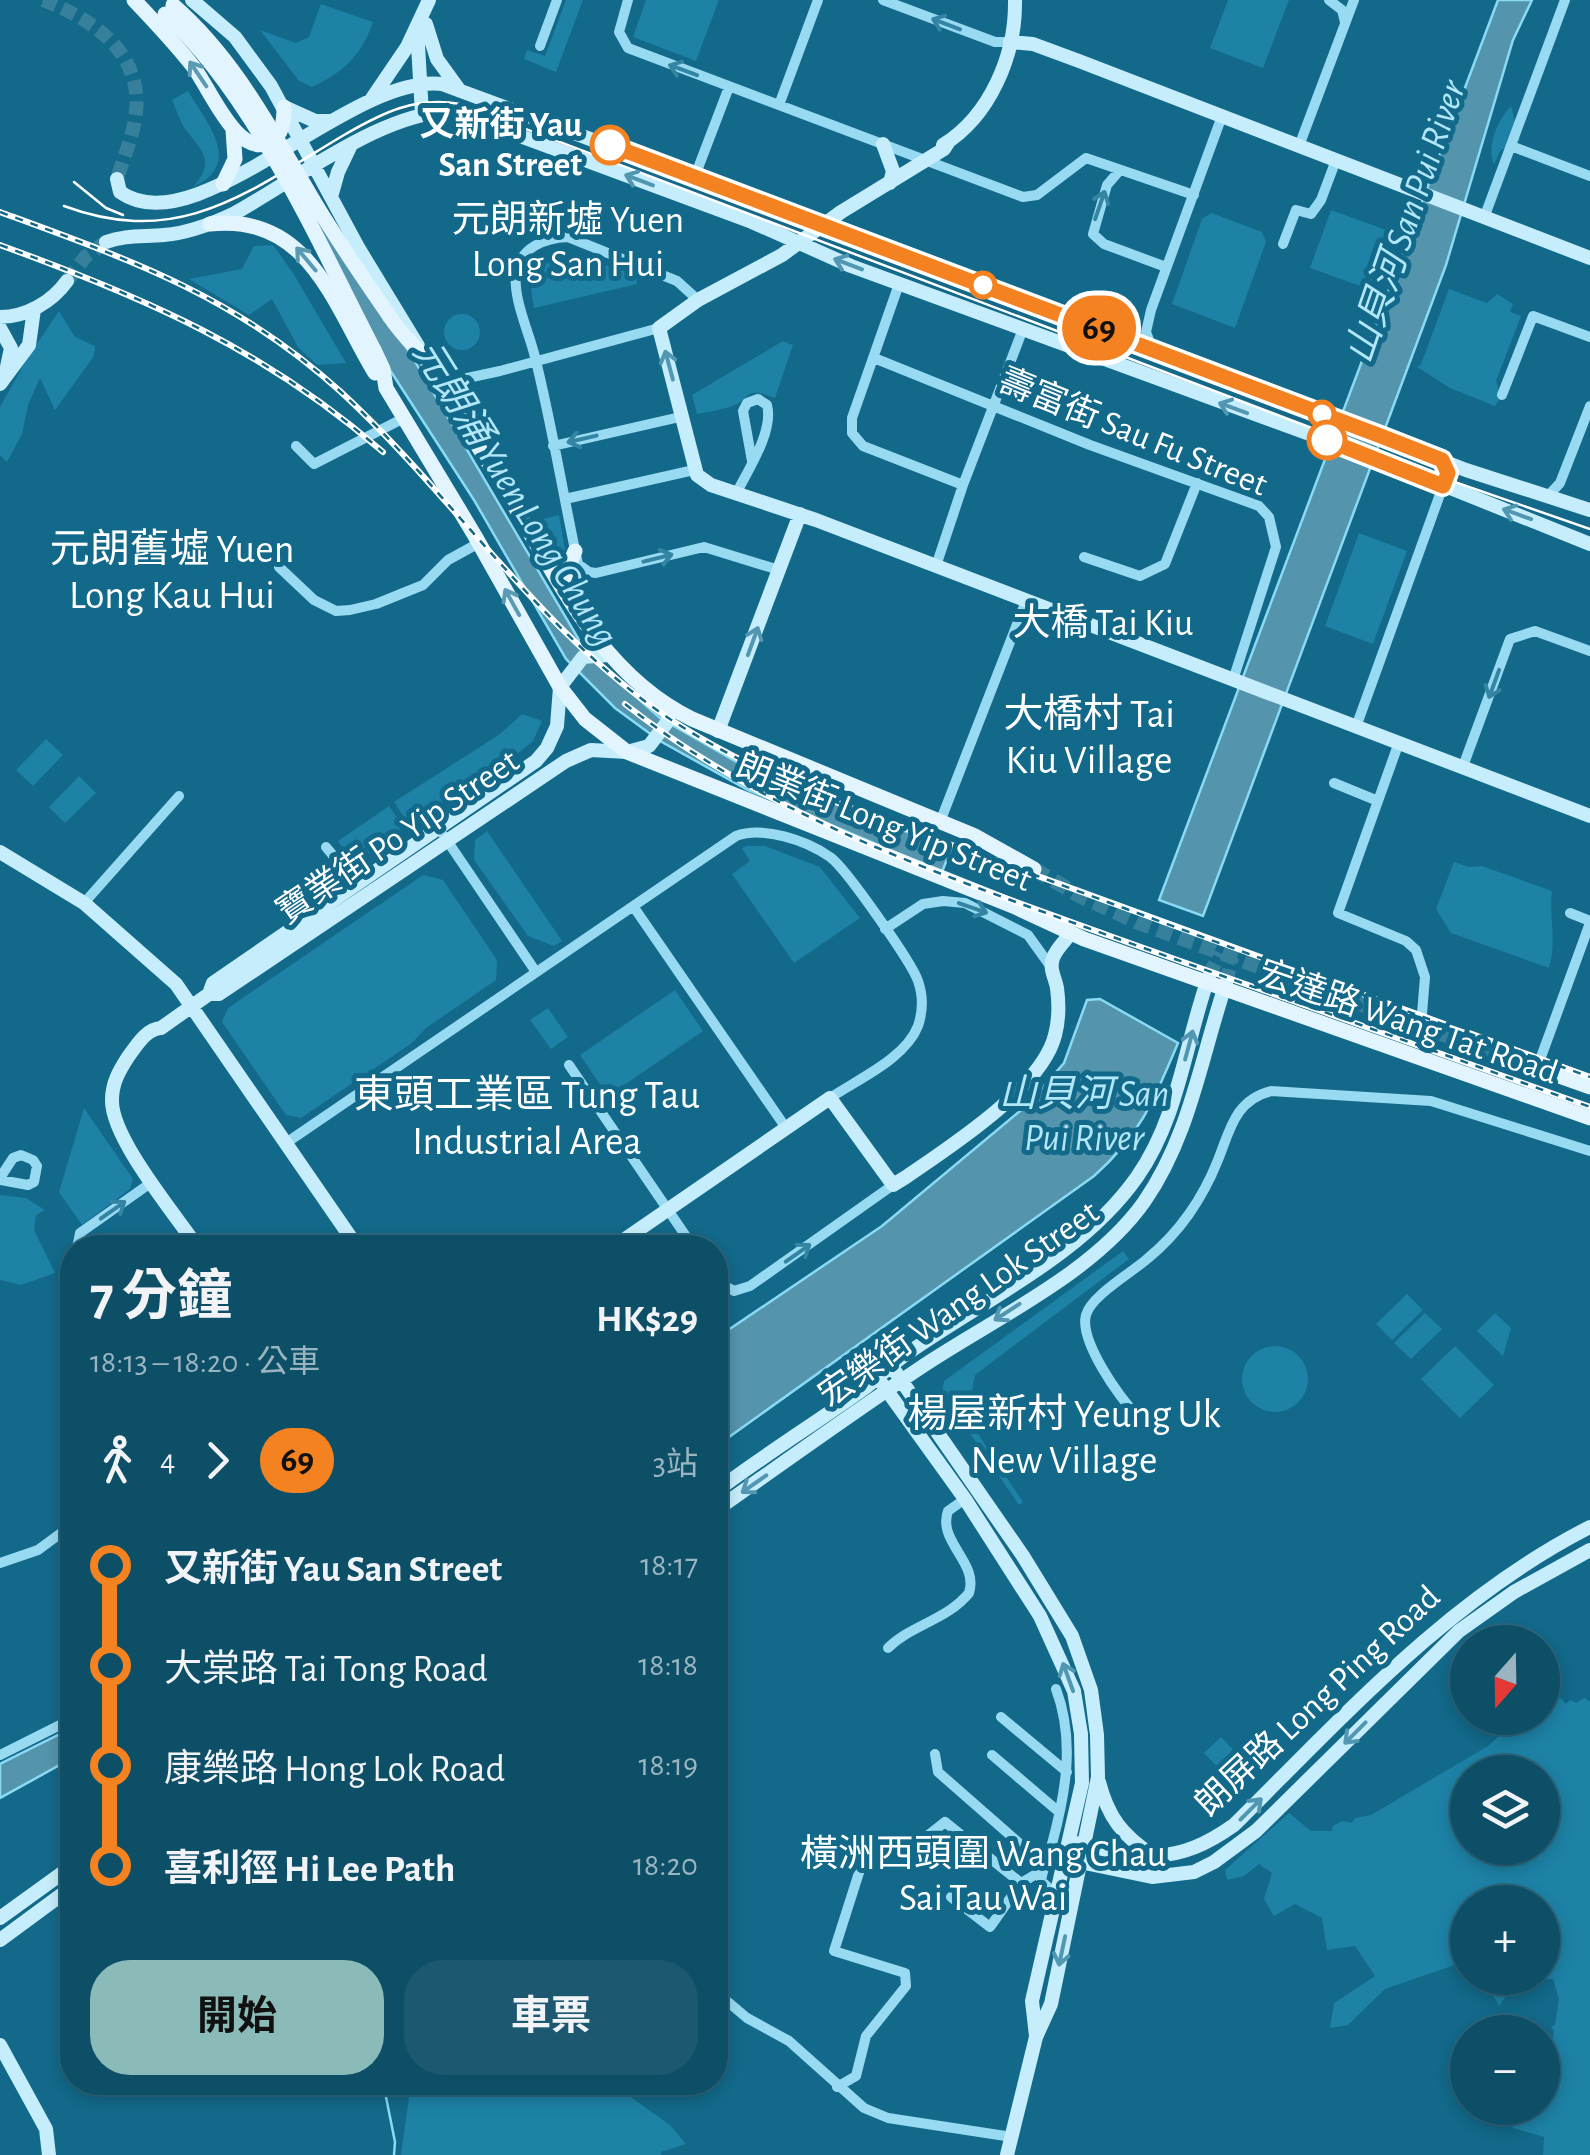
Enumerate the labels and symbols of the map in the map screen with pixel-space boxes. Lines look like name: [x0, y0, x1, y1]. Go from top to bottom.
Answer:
one-way arrow: [932, 13, 962, 31]
one-way arrow: [669, 60, 700, 78]
one-way arrow: [188, 61, 209, 89]
water label: 山貝河 San Pui River: [1339, 74, 1474, 368]
place label: 又新街 Yau San Street: [419, 105, 582, 183]
marker: 又新街 Yau San Street: [591, 126, 629, 164]
one-way arrow: [624, 170, 655, 188]
one-way arrow: [1093, 190, 1111, 221]
district label: 元朗新墟 Yuen Long San Hui: [452, 199, 684, 284]
one-way arrow: [295, 247, 318, 272]
one-way arrow: [833, 254, 864, 272]
unlabelled marker: [970, 272, 996, 298]
line badge: 69: [1054, 296, 1144, 360]
water label: 元朗涌 Yuen Long Chung: [406, 334, 626, 653]
one-way arrow: [658, 350, 677, 381]
street label: 壽富街 Sau Fu Street: [994, 361, 1273, 503]
one-way arrow: [1218, 398, 1249, 416]
unlabelled marker: [1309, 401, 1335, 427]
unlabelled marker: [1308, 421, 1346, 459]
one-way arrow: [567, 431, 599, 449]
one-way arrow: [1502, 504, 1533, 522]
district label: 元朗舊墟 Yuen Long Kau Hui: [50, 528, 294, 616]
one-way arrow: [641, 548, 673, 566]
one-way arrow: [502, 588, 522, 617]
district label: 大橋 Tai Kiu: [1013, 603, 1193, 643]
one-way arrow: [745, 626, 763, 657]
one-way arrow: [1483, 668, 1501, 698]
district label: 大橋村 Tai Kiu Village: [1003, 693, 1175, 781]
street label: 寶業街 Po Yip Street: [270, 742, 525, 931]
street label: 朗業街 Long Yip Street: [731, 746, 1037, 898]
one-way arrow: [957, 900, 989, 918]
street label: 宏達路 Wang Tat Road: [1254, 953, 1563, 1091]
one-way arrow: [1180, 1030, 1199, 1061]
district label: 東頭工業區 Tung Tau Industrial Area: [354, 1074, 700, 1162]
water label: 山貝河 San Pui River: [999, 1074, 1169, 1158]
street label: 宏樂街 Wang Lok Street: [812, 1193, 1105, 1414]
one-way arrow: [99, 1200, 126, 1221]
one-way arrow: [783, 1243, 811, 1264]
one-way arrow: [993, 1302, 1022, 1323]
district label: 楊屋新村 Yeung Uk New Village: [907, 1393, 1221, 1481]
one-way arrow: [740, 1473, 768, 1494]
street label: 朗屏路 Long Ping Road: [1188, 1578, 1447, 1823]
north arrow: [1450, 1625, 1560, 1735]
one-way arrow: [1058, 1662, 1076, 1693]
one-way arrow: [1343, 1721, 1367, 1745]
one-way arrow: [1238, 1797, 1262, 1821]
district label: 橫洲西頭圍 Wang Chau Sai Tau Wai: [800, 1833, 1166, 1918]
one-way arrow: [1051, 1934, 1070, 1966]

